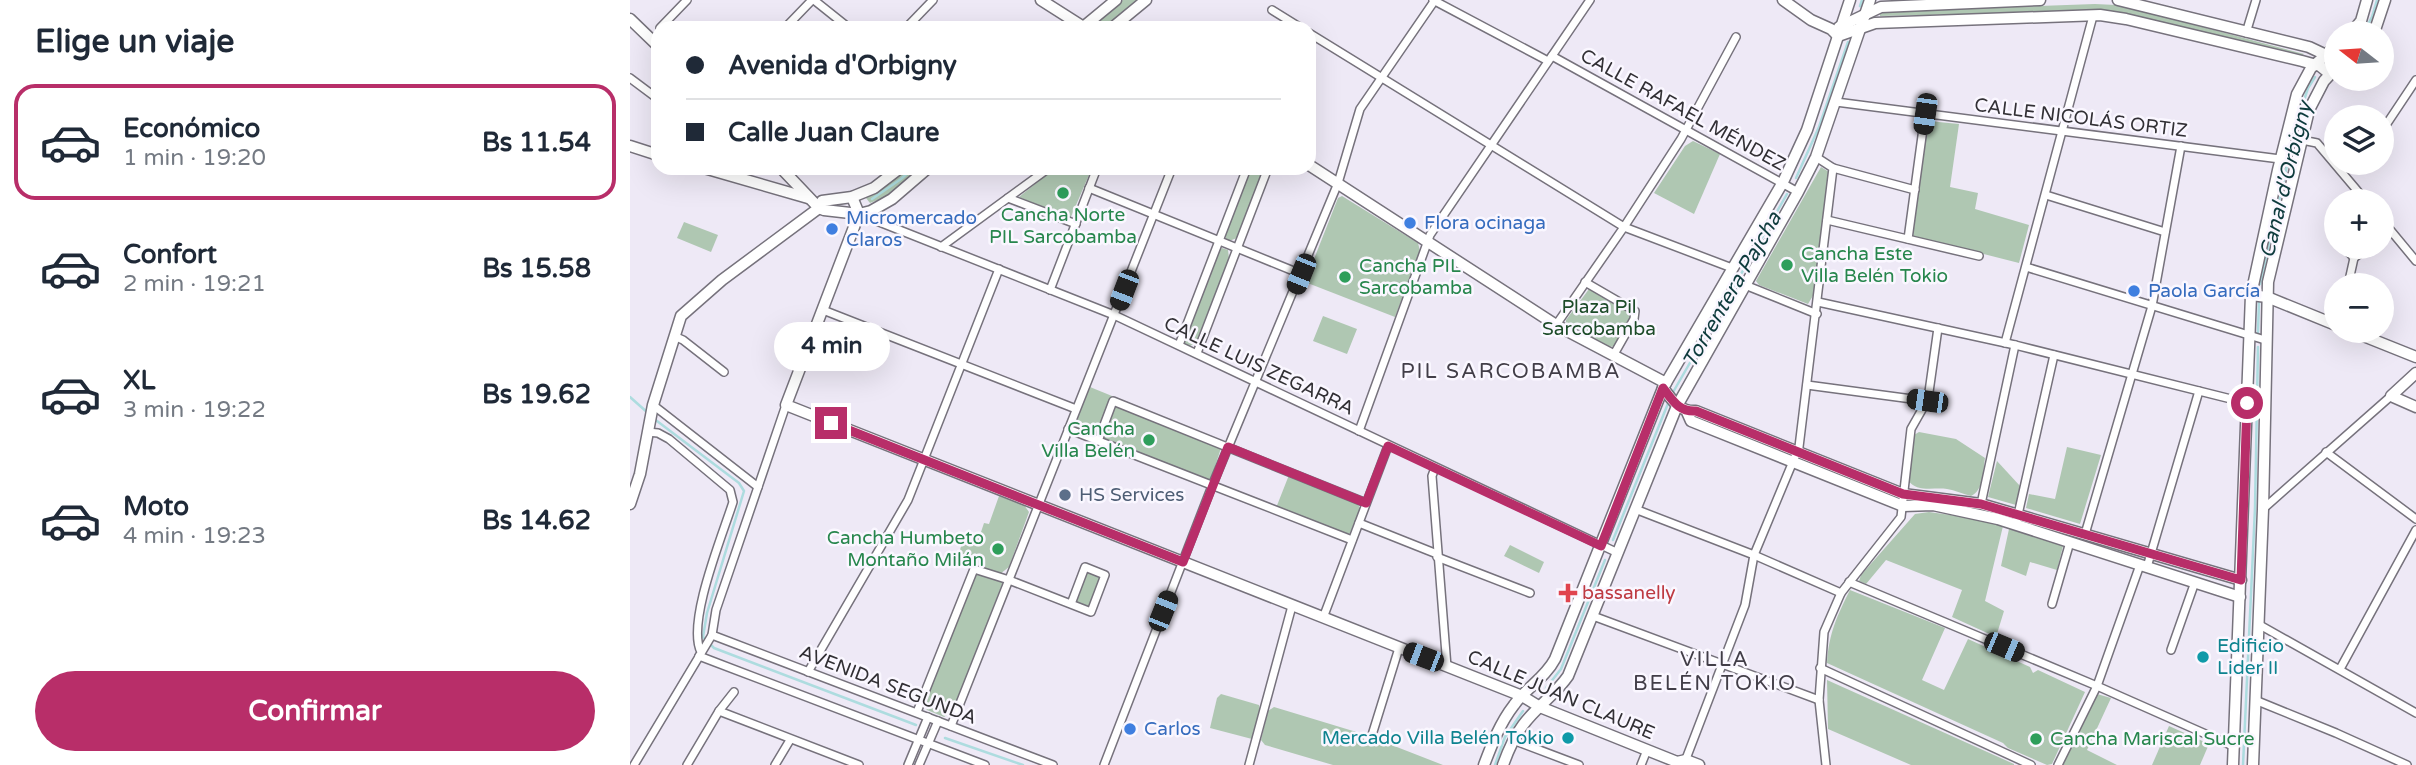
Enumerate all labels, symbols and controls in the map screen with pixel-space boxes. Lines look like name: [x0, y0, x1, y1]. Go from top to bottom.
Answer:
north arrow: [2324, 21, 2394, 91]
map controls: [2324, 21, 2394, 343]
text: Elige un viaje: [35, 23, 234, 61]
street label: CALLE RAFAEL MÉNDEZ: [1577, 44, 1789, 176]
text: Avenida d'Orbigny: [728, 50, 957, 81]
car: [1912, 92, 1939, 136]
street label: CALLE NICOLÁS ORTIZ: [1973, 93, 2189, 142]
water label: Canal d'Orbigny: [2255, 97, 2318, 261]
button: layers: [2324, 105, 2394, 175]
icon: car: [39, 111, 102, 174]
text: Económico: [123, 113, 260, 144]
text: Calle Juan Claure: [728, 117, 939, 148]
text: Bs 11.54: [482, 127, 591, 158]
text: 1 min · 19:20: [123, 144, 266, 172]
marker: Cancha Norte PIL Sarcobamba: [1055, 185, 1071, 201]
button: +: [2324, 189, 2394, 259]
place label: Cancha Norte PIL Sarcobamba: [989, 204, 1137, 248]
place label: Micromercado Claros: [846, 207, 977, 251]
water label: Torrentera Pajcha: [1677, 207, 1787, 372]
place label: Flora ocinaga: [1424, 212, 1546, 234]
marker: Flora ocinaga: [1402, 215, 1418, 231]
marker: Micromercado Claros: [824, 221, 840, 237]
icon: car: [39, 237, 102, 300]
text: Confort: [123, 239, 217, 270]
place label: Cancha Este Villa Belén Tokio: [1801, 243, 1948, 287]
car: [1284, 251, 1319, 297]
text: Bs 15.58: [482, 253, 591, 284]
place label: Cancha PIL Sarcobamba: [1359, 255, 1473, 299]
marker: Cancha Este Villa Belén Tokio: [1779, 257, 1795, 273]
car: [1107, 267, 1142, 313]
marker: Cancha PIL Sarcobamba: [1337, 269, 1353, 285]
text: 2 min · 19:21: [123, 270, 266, 298]
button: −: [2324, 273, 2394, 343]
place label: Paola García: [2148, 280, 2260, 302]
marker: Paola García: [2126, 283, 2142, 299]
park label: Plaza Pil Sarcobamba: [1542, 296, 1656, 340]
street label: CALLE LUIS ZEGARRA: [1160, 312, 1358, 420]
callout: 4 min: [773, 322, 889, 370]
text: 4 min: [801, 332, 863, 360]
district label: PIL SARCOBAMBA: [1400, 359, 1622, 384]
icon: car: [39, 363, 102, 426]
text: XL: [123, 365, 155, 396]
text: Bs 19.62: [482, 379, 591, 410]
route start: [2231, 387, 2263, 419]
car: [1905, 388, 1950, 414]
text: 3 min · 19:22: [123, 396, 266, 424]
route end: [815, 407, 847, 439]
place label: Cancha Villa Belén: [1041, 418, 1135, 462]
marker: Cancha Villa Belén: [1141, 432, 1157, 448]
place label: HS Services: [1079, 484, 1184, 506]
marker: HS Services: [1057, 487, 1073, 503]
icon: car: [39, 489, 102, 552]
text: Moto: [123, 491, 189, 522]
text: Bs 14.62: [482, 505, 591, 536]
text: 4 min · 19:23: [123, 522, 266, 550]
place label: Cancha Humbeto Montaño Milán: [827, 527, 984, 571]
marker: Cancha Humbeto Montaño Milán: [990, 541, 1006, 557]
place label: bassanelly: [1582, 582, 1676, 604]
marker: bassanelly: [1560, 585, 1576, 601]
car: [1146, 588, 1181, 634]
car: [1981, 629, 2028, 665]
place label: Edificio Lider II: [2217, 635, 2284, 679]
car: [1400, 640, 1447, 674]
street label: AVENIDA SEGUNDA: [796, 641, 980, 729]
street label: CALLE JUAN CLAURE: [1464, 646, 1658, 744]
district label: VILLA BELÉN TOKIO: [1633, 647, 1797, 696]
marker: Edificio Lider II: [2195, 649, 2211, 665]
button: Confirmar: [35, 671, 595, 751]
place label: Carlos: [1144, 718, 1201, 740]
marker: Carlos: [1122, 721, 1138, 737]
place label: Mercado Villa Belén Tokio: [1322, 727, 1554, 749]
place label: Cancha Mariscal Sucre: [2050, 728, 2254, 750]
marker: Mercado Villa Belén Tokio: [1560, 730, 1576, 746]
marker: Cancha Mariscal Sucre: [2028, 731, 2044, 747]

